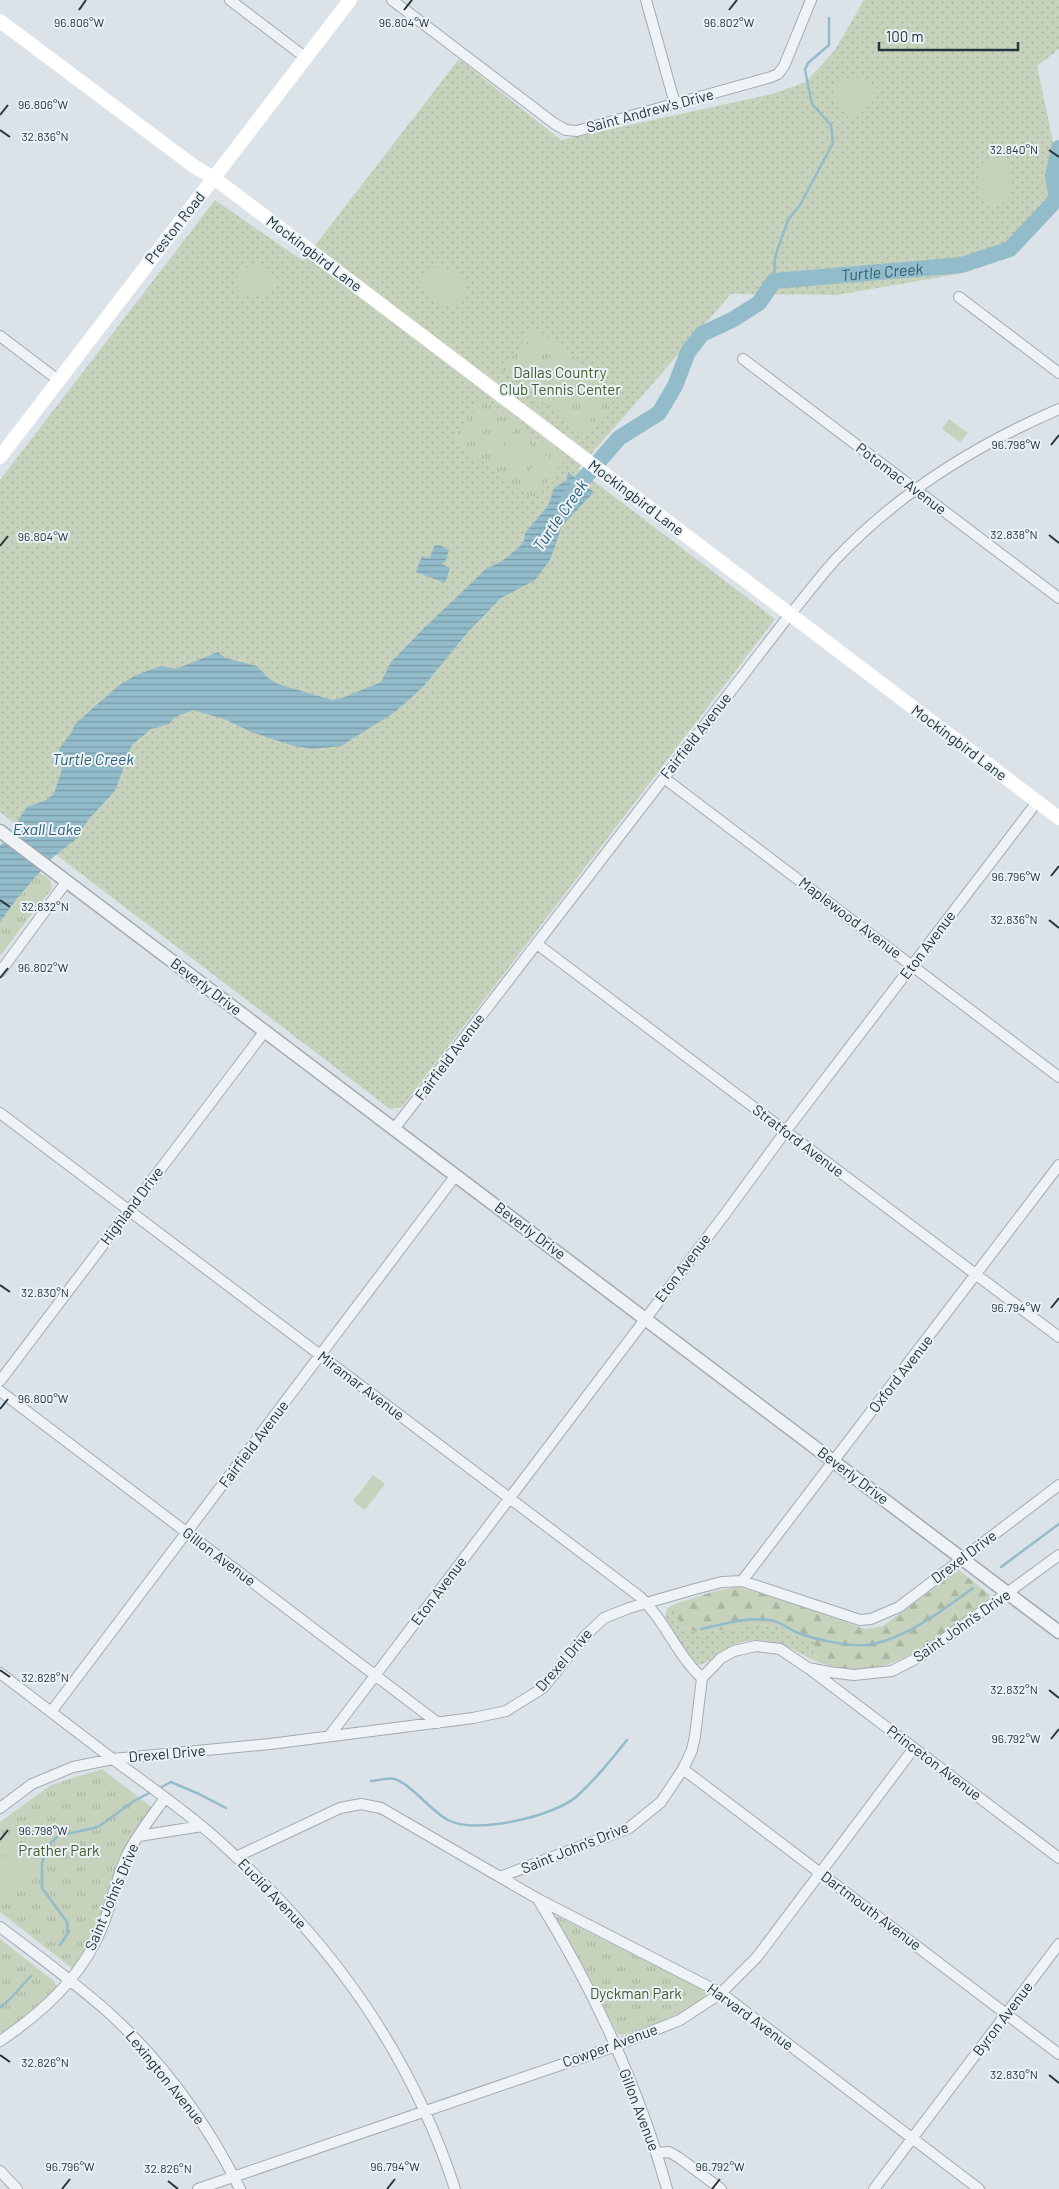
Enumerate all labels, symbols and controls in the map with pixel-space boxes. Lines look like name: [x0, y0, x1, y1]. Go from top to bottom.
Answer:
text: 96.806°W: [54, 15, 105, 29]
text: 96.804°W: [379, 15, 430, 29]
text: 96.802°W: [704, 15, 755, 29]
scale bar: [879, 20, 1018, 52]
text: 100 m: [886, 27, 924, 45]
street label: Saint Andrew's Drive: [584, 84, 715, 136]
text: 96.806°W: [18, 97, 69, 111]
text: 32.836°N: [21, 129, 69, 143]
text: 32.840°N: [990, 142, 1038, 156]
street label: Preston Road: [140, 188, 208, 267]
street label: Mockingbird Lane: [263, 211, 366, 295]
water label: Turtle Creek: [840, 258, 924, 284]
park label: Dallas Country Club Tennis Center: [499, 363, 621, 398]
text: 96.798°W: [991, 437, 1041, 451]
street label: Potomac Avenue: [853, 438, 950, 518]
street label: Mockingbird Lane: [585, 455, 688, 539]
water label: Turtle Creek: [528, 475, 591, 554]
text: 32.838°N: [990, 527, 1038, 541]
text: 96.804°W: [18, 529, 69, 543]
street label: Fairfield Avenue: [656, 689, 734, 782]
street label: Mockingbird Lane: [908, 700, 1011, 784]
water label: Turtle Creek: [52, 749, 134, 768]
water label: Exall Lake: [13, 819, 81, 838]
text: 96.796°W: [992, 869, 1041, 883]
street label: Maplewood Avenue: [796, 873, 905, 962]
text: 32.832°N: [21, 899, 69, 913]
street label: Eton Avenue: [896, 907, 959, 982]
text: 32.836°N: [990, 912, 1038, 926]
street label: Beverly Drive: [168, 954, 246, 1019]
text: 96.802°W: [18, 960, 69, 974]
street label: Fairfield Avenue: [411, 1009, 488, 1104]
street label: Stratford Avenue: [749, 1100, 848, 1180]
street label: Highland Drive: [96, 1163, 167, 1248]
street label: Beverly Drive: [492, 1198, 570, 1263]
street label: Eton Avenue: [651, 1230, 714, 1305]
text: 32.830°N: [21, 1285, 69, 1299]
text: 96.794°W: [991, 1300, 1041, 1314]
street label: Oxford Avenue: [864, 1331, 936, 1416]
street label: Miramar Avenue: [315, 1347, 408, 1424]
text: 96.800°W: [18, 1391, 69, 1405]
street label: Fairfield Avenue: [215, 1396, 292, 1491]
street label: Beverly Drive: [815, 1443, 893, 1508]
street label: Gillon Avenue: [180, 1523, 260, 1590]
street label: Drexel Drive: [927, 1526, 1000, 1587]
street label: Eton Avenue: [407, 1553, 470, 1628]
street label: Saint John's Drive: [909, 1585, 1014, 1665]
street label: Drexel Drive: [531, 1624, 595, 1694]
text: 32.828°N: [21, 1670, 69, 1684]
text: 32.832°N: [990, 1682, 1038, 1696]
street label: Princeton Avenue: [884, 1721, 986, 1804]
text: 96.792°W: [991, 1731, 1041, 1745]
street label: Drexel Drive: [128, 1741, 206, 1765]
street label: Saint John's Drive: [518, 1817, 631, 1877]
text: 96.798°W: [18, 1823, 68, 1837]
street label: Saint John's Drive: [80, 1840, 142, 1953]
park label: Prather Park: [18, 1841, 100, 1859]
street label: Euclid Avenue: [235, 1854, 311, 1932]
street label: Dartmouth Avenue: [818, 1867, 925, 1954]
street label: Byron Avenue: [968, 1978, 1036, 2059]
street label: Harvard Avenue: [704, 1979, 797, 2054]
park label: Dyckman Park: [590, 1984, 682, 2002]
street label: Cowper Avenue: [560, 2019, 660, 2071]
street label: Lexington Avenue: [122, 2027, 209, 2128]
text: 32.826°N: [21, 2055, 69, 2069]
street label: Gillon Avenue: [616, 2066, 664, 2153]
text: 32.830°N: [990, 2067, 1038, 2081]
text: 96.796°W: [46, 2159, 95, 2173]
text: 96.794°W: [370, 2159, 420, 2173]
text: 96.792°W: [695, 2159, 745, 2173]
text: 32.826°N: [144, 2161, 192, 2175]

